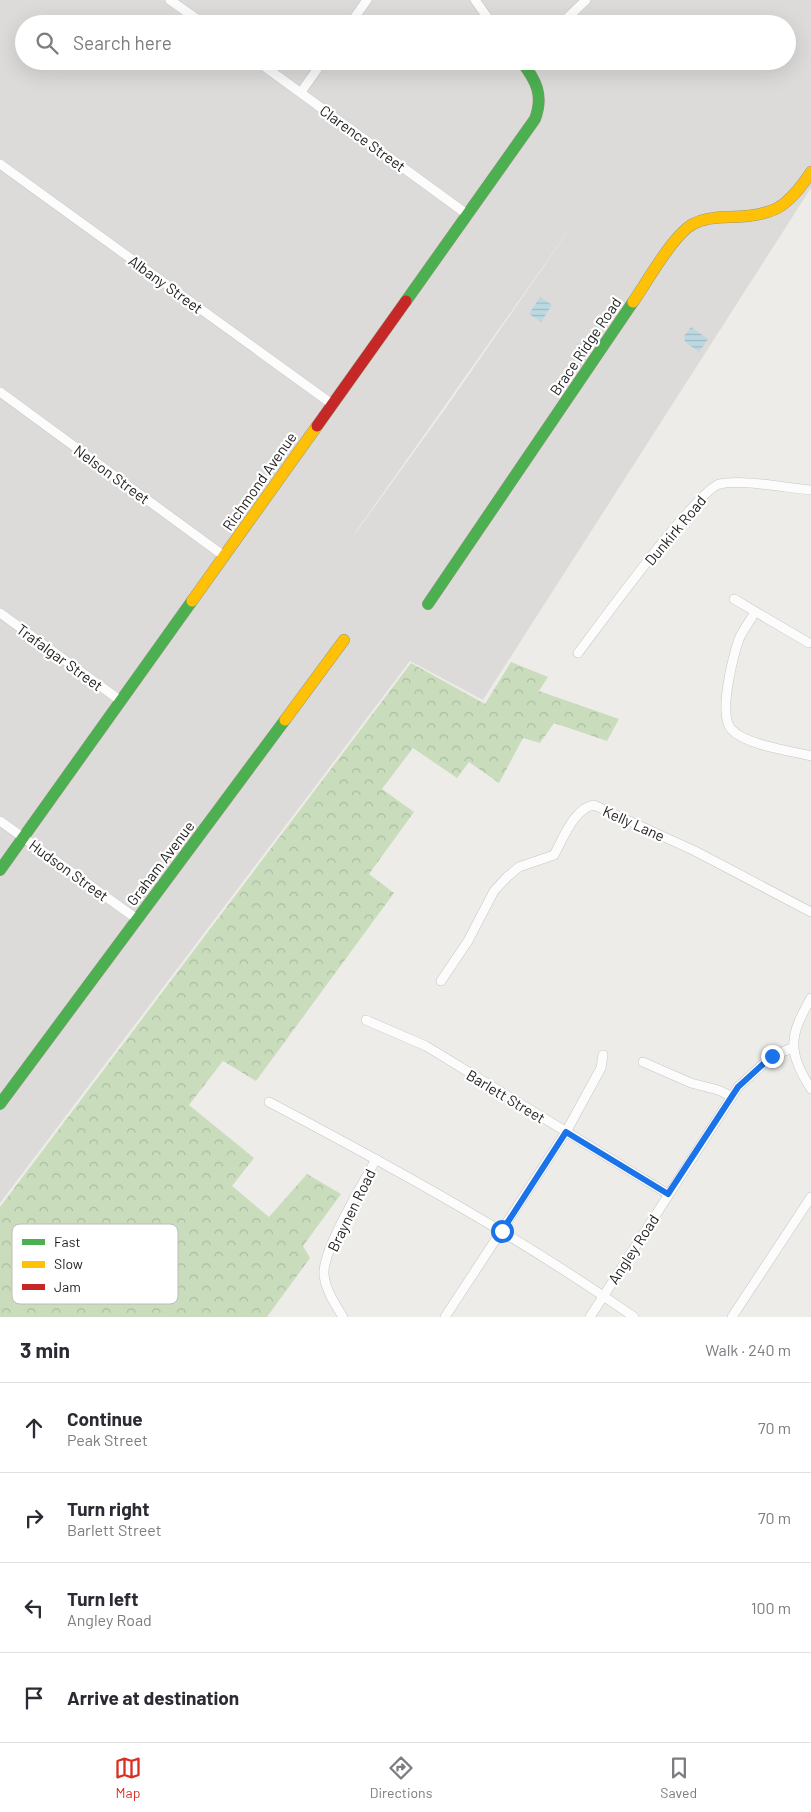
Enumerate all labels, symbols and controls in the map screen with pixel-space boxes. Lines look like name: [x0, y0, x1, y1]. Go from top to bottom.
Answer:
search box: [15, 15, 796, 70]
icon: search: [33, 29, 61, 57]
text: Search here: [73, 31, 172, 54]
street label: Clarence Street: [317, 101, 409, 175]
street label: Albany Street: [125, 251, 207, 317]
street label: Brace Ridge Road: [545, 293, 625, 399]
street label: Richmond Avenue: [218, 428, 300, 534]
street label: Nelson Street: [71, 441, 153, 507]
street label: Dunkirk Road: [641, 491, 709, 569]
street label: Trafalgar Street: [13, 620, 107, 694]
street label: Kelly Lane: [600, 801, 668, 845]
street label: Graham Avenue: [122, 817, 198, 909]
street label: Hudson Street: [26, 835, 112, 905]
route end: [761, 1045, 784, 1068]
street label: Barlett Street: [463, 1065, 549, 1127]
street label: Braynen Road: [323, 1166, 379, 1254]
street label: Angley Road: [604, 1211, 662, 1287]
route start: [491, 1220, 514, 1243]
legend: [12, 1224, 178, 1304]
text: Fast: [54, 1233, 80, 1250]
text: Slow: [54, 1255, 83, 1272]
text: Jam: [54, 1278, 81, 1295]
text: 3 min: [20, 1337, 70, 1362]
text: Walk · 240 m: [705, 1340, 791, 1359]
text: Continue: [67, 1407, 143, 1430]
icon: ahead: [20, 1414, 48, 1442]
text: 70 m: [758, 1418, 791, 1437]
text: Peak Street: [67, 1430, 148, 1449]
text: Turn right: [67, 1497, 149, 1520]
icon: right: [20, 1504, 48, 1532]
text: 70 m: [758, 1508, 791, 1527]
text: Barlett Street: [67, 1520, 162, 1539]
text: Turn left: [67, 1587, 138, 1610]
icon: left: [20, 1594, 48, 1622]
text: 100 m: [751, 1598, 791, 1617]
text: Angley Road: [67, 1610, 152, 1629]
icon: arrive: [20, 1684, 48, 1712]
text: Arrive at destination: [67, 1686, 239, 1709]
tab: Map: [114, 1754, 142, 1801]
tab: Directions: [370, 1754, 432, 1801]
tab: Saved: [660, 1754, 697, 1801]

